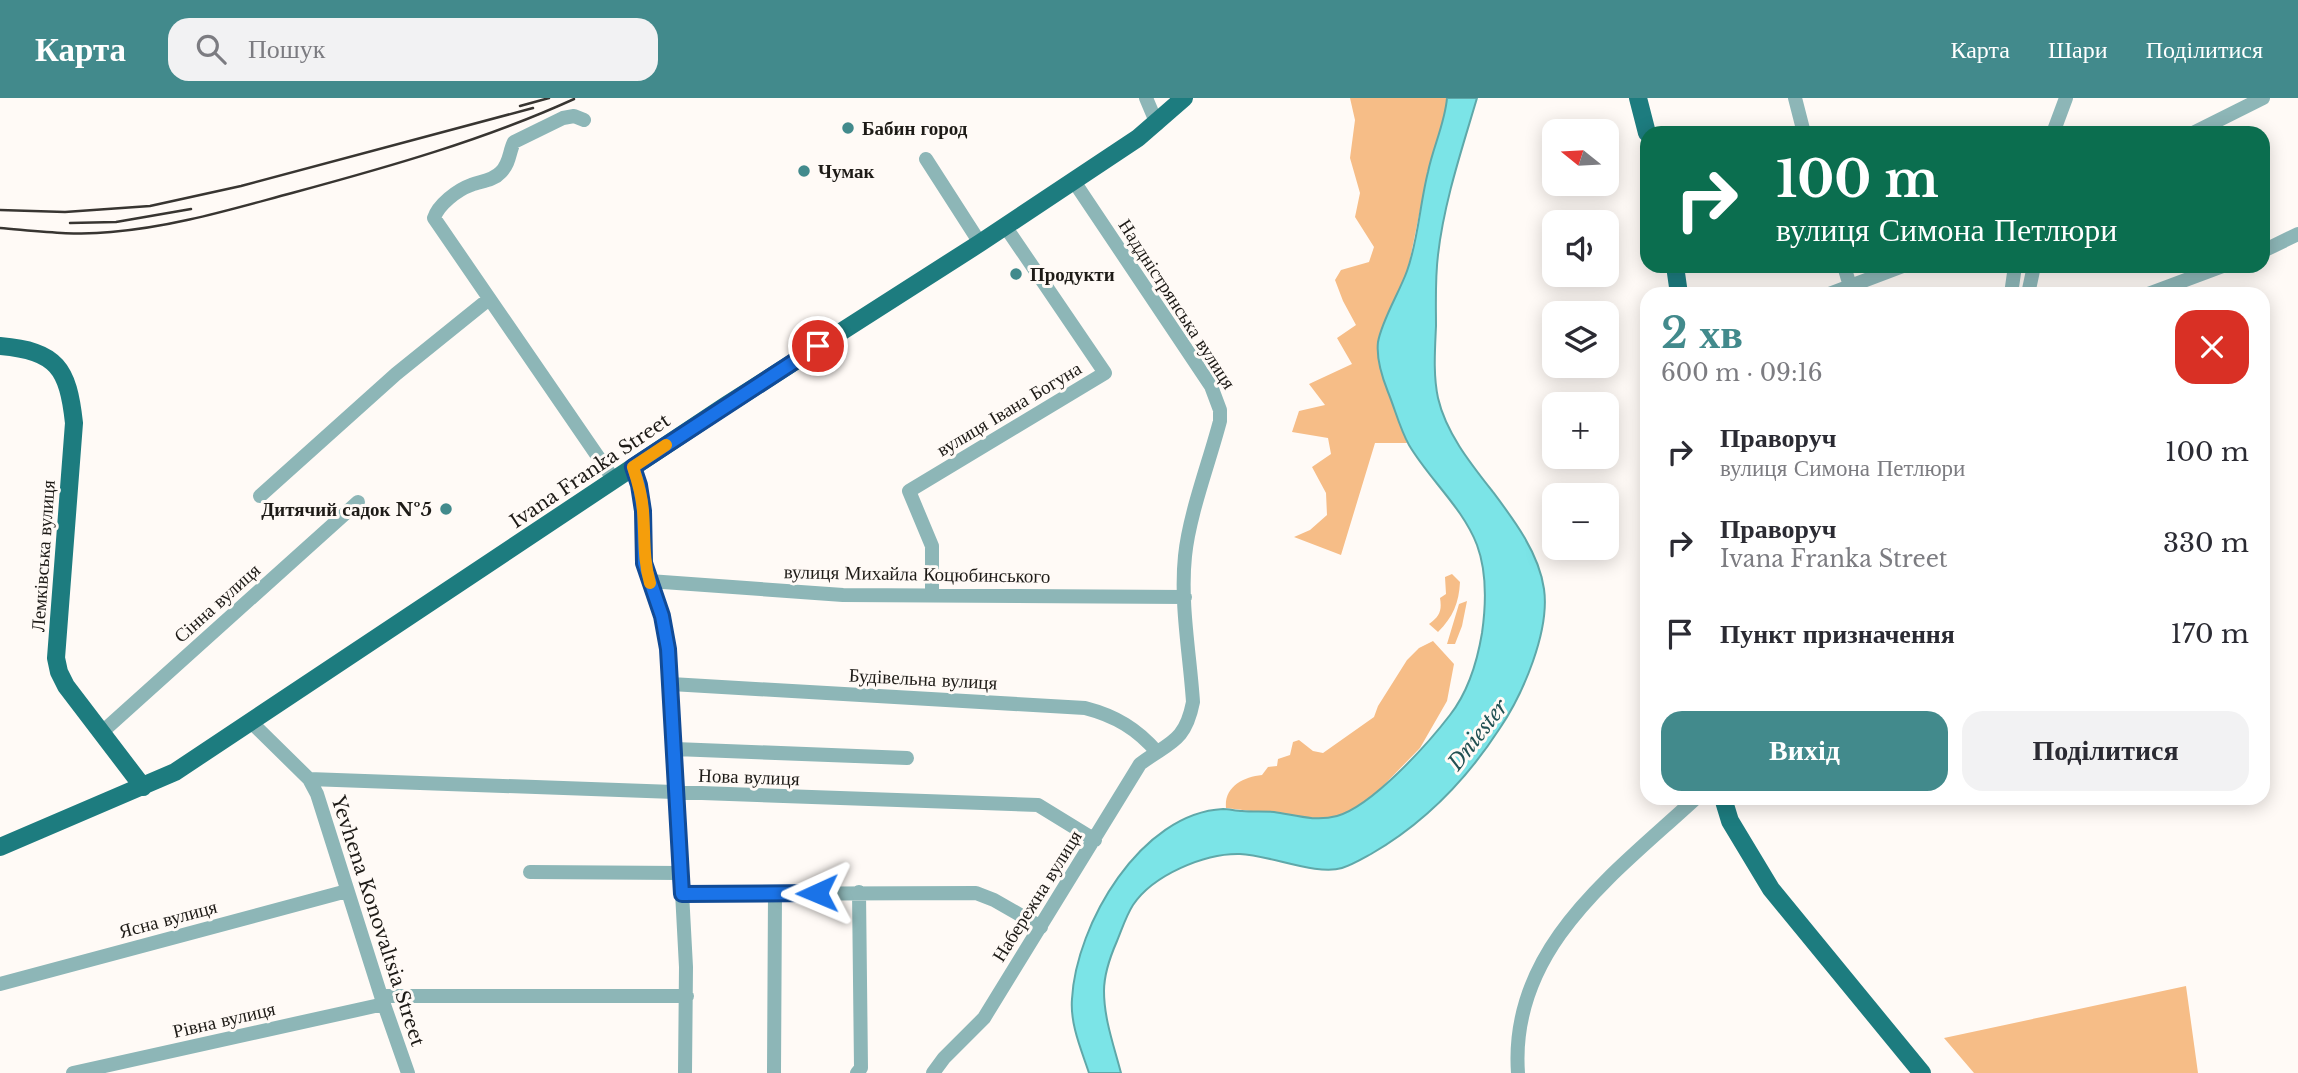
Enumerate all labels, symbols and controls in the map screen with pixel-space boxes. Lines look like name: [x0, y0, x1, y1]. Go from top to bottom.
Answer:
search box: [168, 18, 658, 81]
text: Карта: [35, 29, 126, 70]
icon: search: [192, 30, 230, 68]
text: Пошук: [248, 33, 325, 65]
text: Карта: [1950, 35, 2010, 64]
text: Шари: [2048, 35, 2108, 64]
text: Поділитися: [2146, 35, 2263, 64]
place label: Бабин город: [862, 117, 968, 140]
north arrow: [1542, 119, 1619, 196]
map controls: [1542, 119, 1619, 560]
marker: Бабин город: [840, 120, 856, 136]
text: 100 m: [1776, 149, 1939, 210]
icon: right: [1661, 154, 1752, 245]
place label: Чумак: [818, 160, 875, 183]
marker: Чумак: [796, 163, 812, 179]
button: sound: [1542, 210, 1619, 287]
text: вулиця Симона Петлюри: [1776, 210, 2117, 250]
street label: Наддністрянська вулиця: [1113, 215, 1241, 393]
place label: Продукти: [1030, 263, 1115, 286]
marker: Продукти: [1008, 266, 1024, 282]
button: layers: [1542, 301, 1619, 378]
text: 2 хв: [1661, 307, 1743, 359]
button: close: [2175, 310, 2249, 384]
pin: [788, 316, 848, 376]
icon: arrive: [799, 327, 837, 365]
street label: вулиця Івана Богуна: [932, 356, 1086, 461]
text: 600 m · 09:16: [1661, 359, 1822, 387]
button: +: [1542, 392, 1619, 469]
street label: Ivana Franka Street: [506, 408, 675, 533]
text: Праворуч: [1720, 422, 1836, 454]
icon: right: [1661, 433, 1699, 471]
text: 100 m: [2165, 436, 2249, 468]
text: вулиця Симона Петлюри: [1720, 454, 1965, 482]
street label: Лемківська вулиця: [26, 479, 60, 633]
button: −: [1542, 483, 1619, 560]
place label: Дитячий садок №5: [261, 498, 432, 521]
marker: Дитячий садок №5: [438, 501, 454, 517]
text: Праворуч: [1720, 513, 1836, 545]
icon: right: [1661, 524, 1699, 562]
text: 330 m: [2163, 527, 2249, 559]
text: Ivana Franka Street: [1720, 545, 1948, 573]
street label: Сінна вулиця: [169, 558, 265, 648]
street label: вулиця Михайла Коцюбинського: [784, 560, 1050, 588]
icon: arrive: [1661, 615, 1699, 653]
text: Пункт призначення: [1720, 618, 1955, 650]
text: 170 m: [2170, 618, 2249, 650]
street label: Будівельна вулиця: [848, 664, 998, 694]
water label: Dniester: [1442, 693, 1514, 776]
button: Вихід: [1661, 711, 1948, 791]
button: Поділитися: [1962, 711, 2249, 791]
street label: Нова вулиця: [698, 764, 800, 790]
street label: Yevhena Konovaltsia Street: [326, 792, 430, 1050]
street label: Набережна вулиця: [987, 826, 1087, 966]
position arrow: [780, 856, 854, 930]
street label: Ясна вулиця: [116, 895, 220, 943]
street label: Рівна вулиця: [171, 997, 278, 1043]

